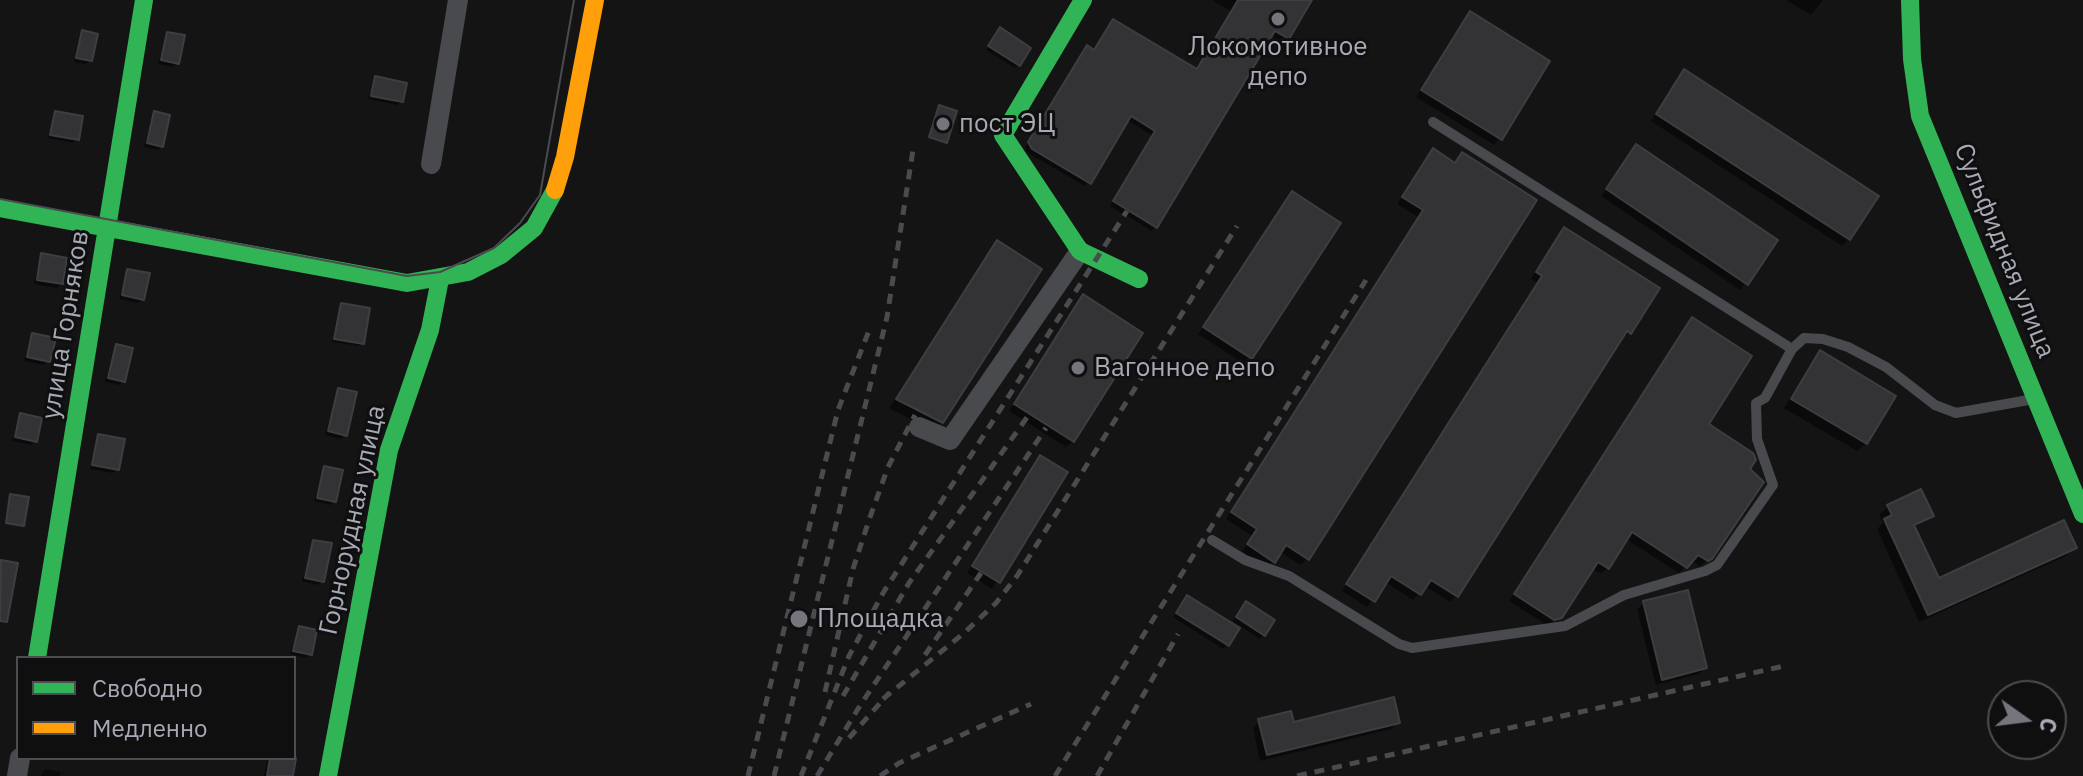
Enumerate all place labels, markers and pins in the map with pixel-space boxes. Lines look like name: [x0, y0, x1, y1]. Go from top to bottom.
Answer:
marker: Локомотивное депо: [1269, 10, 1287, 28]
place label: Локомотивное депо: [1188, 31, 1368, 92]
place label: пост ЭЦ: [959, 108, 1055, 140]
marker: пост ЭЦ: [934, 115, 952, 133]
place label: Вагонное депо: [1094, 352, 1275, 384]
marker: Вагонное депо: [1069, 359, 1087, 377]
place label: Площадка: [817, 603, 944, 635]
marker: Площадка: [788, 608, 810, 630]

